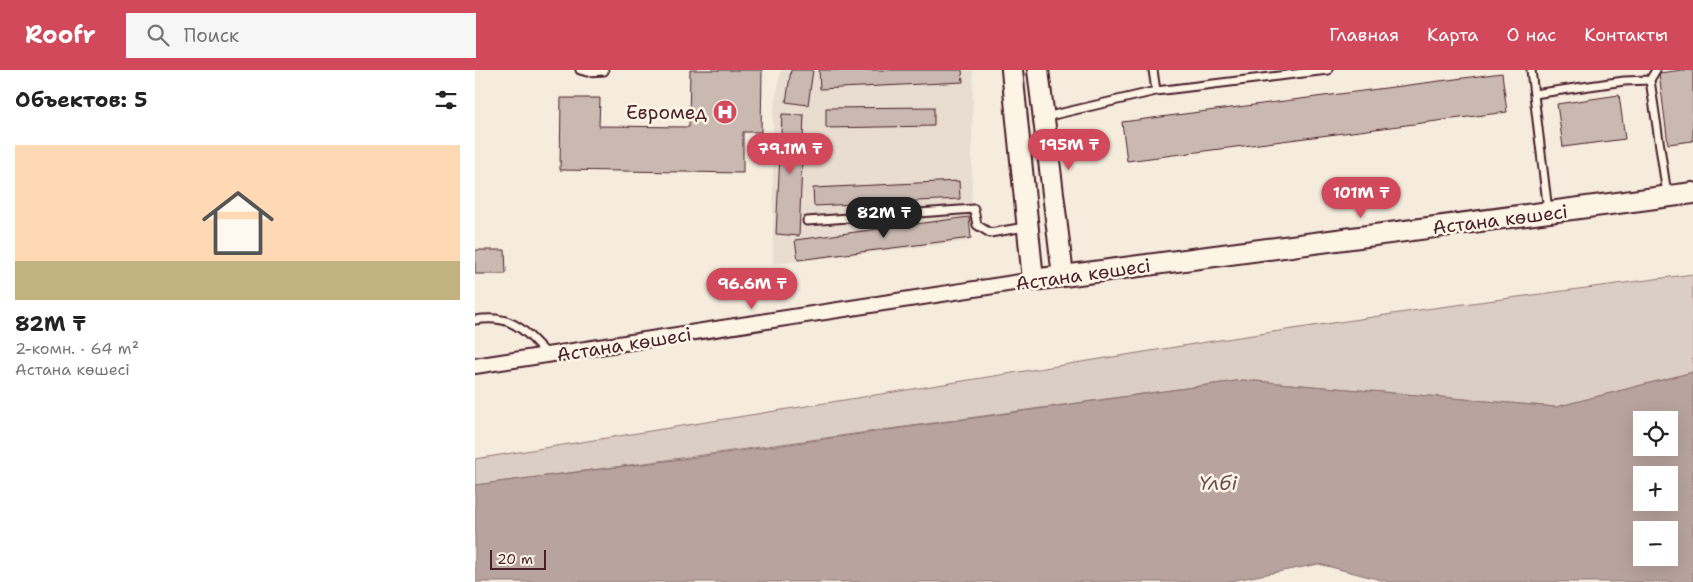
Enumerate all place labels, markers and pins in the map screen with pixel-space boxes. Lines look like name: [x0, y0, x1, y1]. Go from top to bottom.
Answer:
hospital icon: Евромед: [712, 99, 738, 125]
place label: Евромед: [626, 100, 707, 125]
pin: 195M ₸: [1028, 128, 1110, 171]
pin: 79.1M ₸: [744, 132, 836, 175]
pin: 101M ₸: [1320, 176, 1402, 219]
pin: 82M ₸: [849, 196, 919, 239]
pin: 96.6M ₸: [706, 268, 798, 310]

